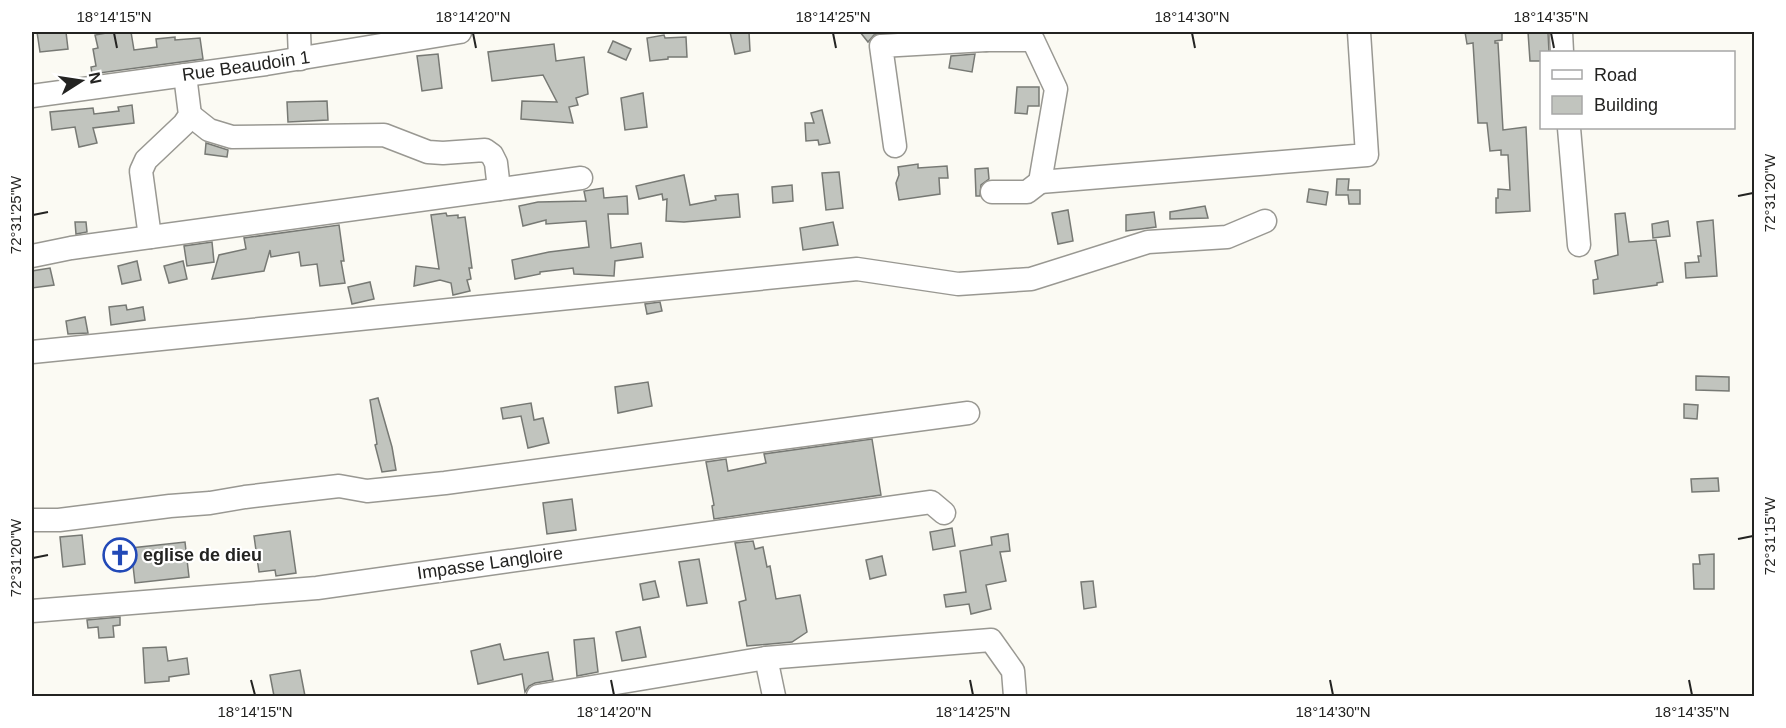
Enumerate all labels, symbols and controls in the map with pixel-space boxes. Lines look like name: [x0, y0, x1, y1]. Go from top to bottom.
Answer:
text: 18°14'15"N: [76, 8, 152, 25]
text: 18°14'20"N: [435, 8, 511, 25]
text: 18°14'25"N: [795, 8, 871, 25]
text: 18°14'30"N: [1154, 8, 1230, 25]
text: 18°14'35"N: [1513, 8, 1589, 25]
street label: Rue Beaudoin 1: [181, 47, 311, 85]
north arrow: [51, 51, 111, 111]
legend: [1540, 51, 1735, 129]
text: Road: [1594, 65, 1637, 85]
text: N: [86, 71, 105, 85]
text: Building: [1594, 95, 1658, 115]
text: 72°31'20"W: [1761, 153, 1778, 232]
text: 72°31'25"W: [7, 175, 24, 254]
text: 72°31'15"W: [1761, 496, 1778, 575]
text: 72°31'20"W: [7, 518, 24, 597]
church icon: eglise de dieu: [102, 537, 138, 573]
street label: Impasse Langloire: [416, 543, 564, 583]
place label: eglise de dieu: [143, 545, 262, 565]
text: 18°14'15"N: [217, 703, 293, 720]
text: 18°14'20"N: [576, 703, 652, 720]
text: 18°14'25"N: [935, 703, 1011, 720]
text: 18°14'30"N: [1295, 703, 1371, 720]
text: 18°14'35"N: [1654, 703, 1730, 720]

